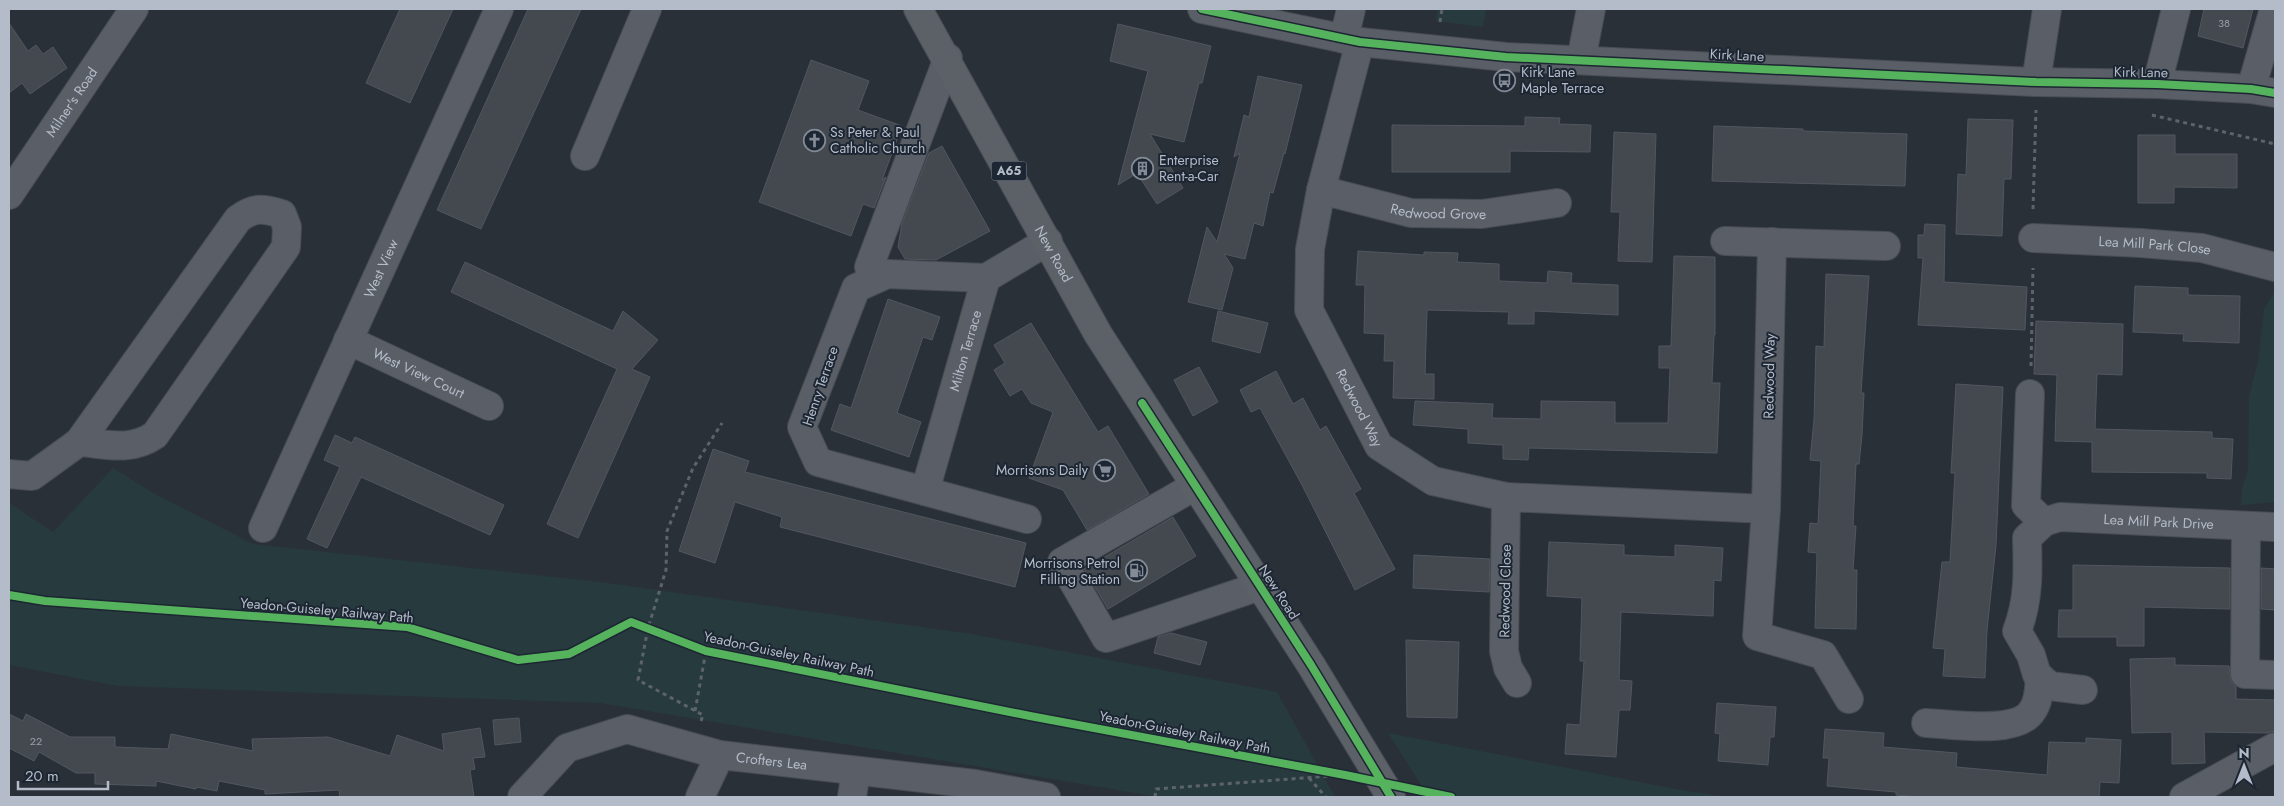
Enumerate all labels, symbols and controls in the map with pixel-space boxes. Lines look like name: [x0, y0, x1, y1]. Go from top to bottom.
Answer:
house number: 38: [2218, 15, 2230, 31]
street label: Kirk Lane: [1709, 44, 1765, 66]
place label: Kirk Lane Maple Terrace: [1521, 62, 1604, 98]
street label: Kirk Lane: [2114, 62, 2168, 82]
street label: Milner's Road: [41, 63, 102, 141]
bus stop icon: Kirk Lane Maple Terrace: [1493, 68, 1517, 92]
place label: Ss Peter & Paul Catholic Church: [830, 122, 925, 158]
church icon: Ss Peter & Paul Catholic Church: [802, 128, 826, 152]
place label: Enterprise Rent-a-Car: [1159, 150, 1219, 186]
building icon: Enterprise Rent-a-Car: [1131, 156, 1155, 180]
road number: A65: [992, 162, 1026, 180]
street label: Redwood Grove: [1388, 198, 1487, 224]
street label: New Road: [1030, 222, 1077, 286]
street label: Lea Mill Park Close: [2098, 231, 2213, 260]
street label: West View: [359, 235, 403, 301]
street label: Milton Terrace: [944, 308, 986, 394]
street label: Redwood Way: [1758, 332, 1780, 419]
street label: West View Court: [369, 343, 469, 404]
street label: Henry Terrace: [797, 344, 843, 428]
street label: Redwood Way: [1331, 365, 1388, 451]
supermarket icon: Morrisons Daily: [1092, 458, 1116, 482]
place label: Morrisons Daily: [996, 460, 1089, 480]
street label: Lea Mill Park Drive: [2103, 509, 2214, 534]
street label: Redwood Close: [1494, 544, 1516, 638]
place label: Morrisons Petrol Filling Station: [1024, 553, 1120, 589]
fuel station icon: Morrisons Petrol Filling Station: [1124, 559, 1148, 583]
street label: New Road: [1254, 561, 1304, 623]
street label: Yeadon-Guiseley Railway Path: [239, 592, 415, 628]
street label: Yeadon-Guiseley Railway Path: [702, 626, 876, 682]
street label: Yeadon-Guiseley Railway Path: [1098, 706, 1272, 758]
house number: 22: [30, 733, 42, 749]
north arrow: [2219, 741, 2269, 791]
text: N: [2238, 743, 2250, 763]
street label: Crofters Lea: [735, 747, 808, 775]
scale bar: [18, 758, 108, 790]
text: 20 m: [25, 765, 59, 787]

